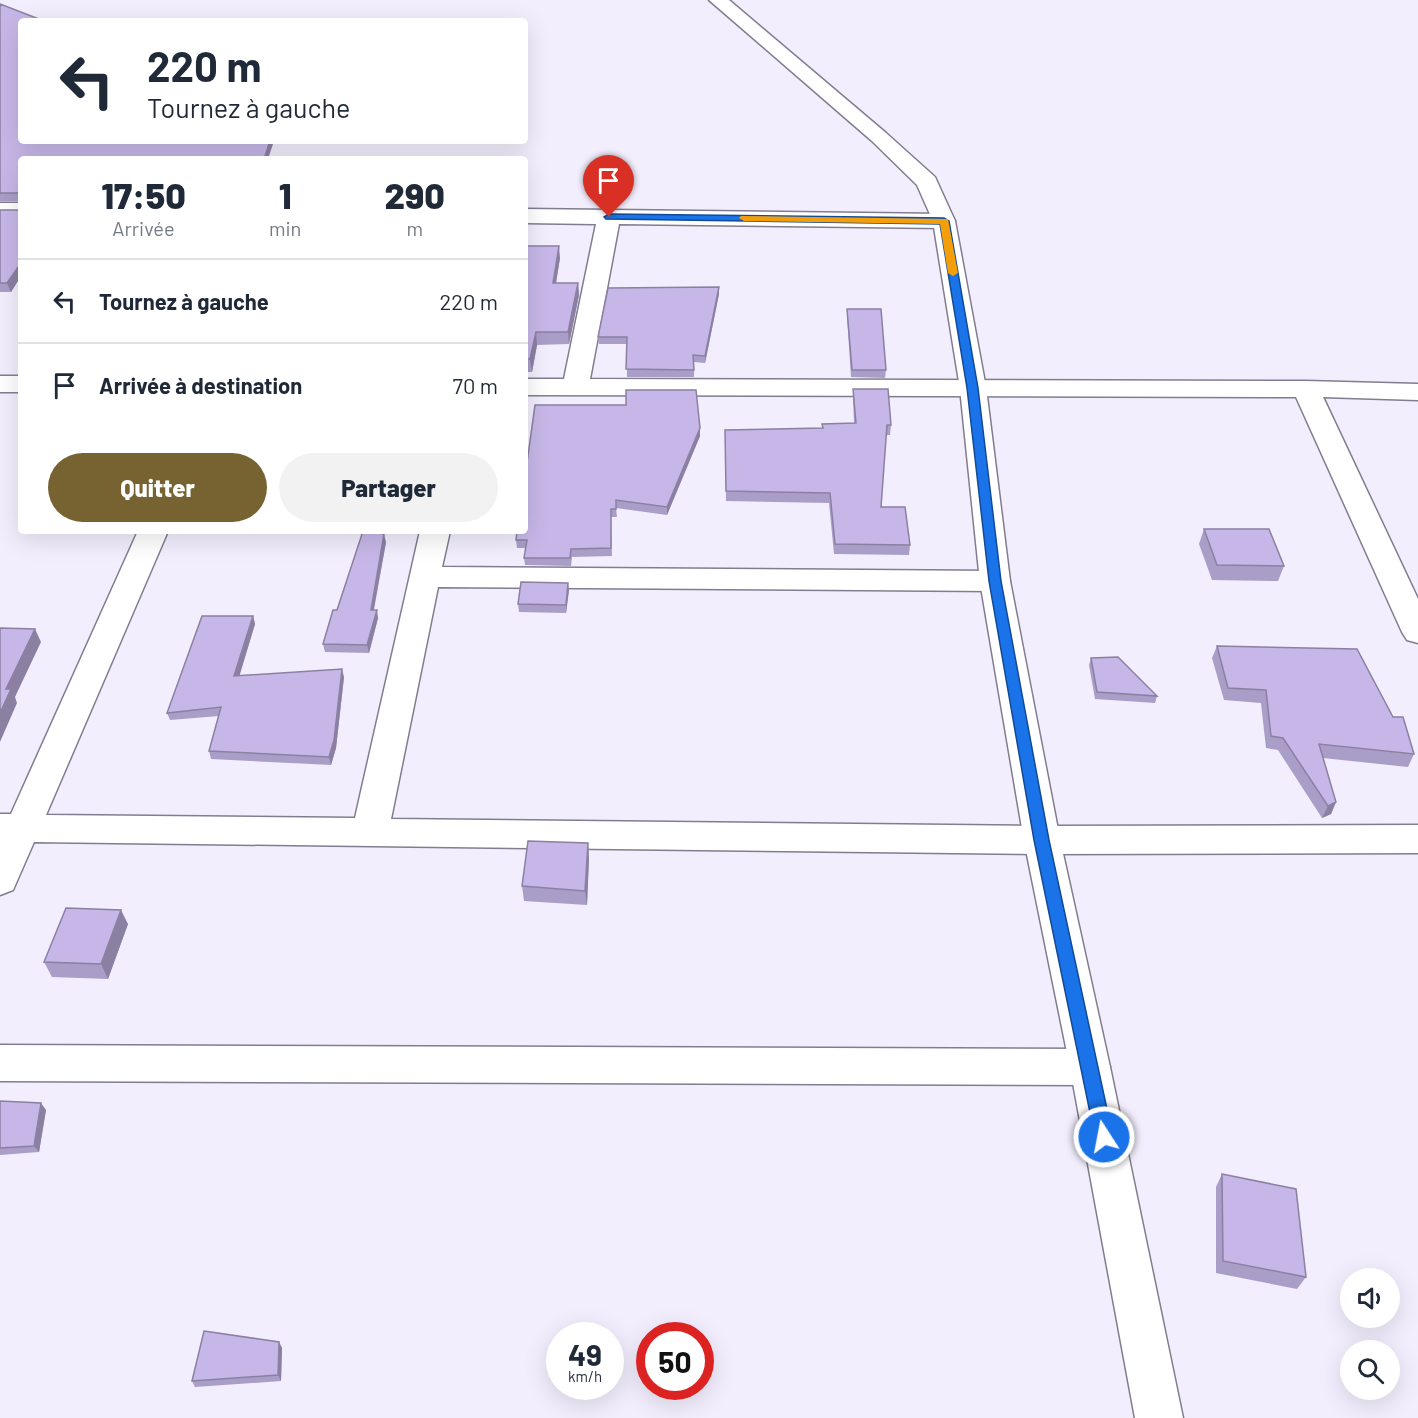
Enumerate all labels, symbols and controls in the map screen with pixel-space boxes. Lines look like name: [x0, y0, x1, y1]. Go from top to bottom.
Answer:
text: 220 m: [147, 40, 261, 90]
icon: left: [48, 42, 126, 120]
text: Tournez à gauche: [147, 91, 350, 123]
pin: [583, 155, 634, 217]
icon: arrive: [592, 164, 625, 197]
text: 17:50: [101, 173, 186, 216]
text: 1: [279, 173, 292, 216]
text: 290: [385, 173, 445, 216]
text: Arrivée: [112, 216, 175, 240]
text: min: [269, 216, 301, 240]
text: m: [406, 216, 423, 240]
icon: left: [48, 285, 81, 318]
text: Tournez à gauche: [99, 288, 269, 314]
text: 220 m: [439, 288, 498, 314]
icon: arrive: [48, 369, 81, 402]
text: Arrivée à destination: [99, 372, 302, 398]
text: 70 m: [453, 372, 498, 398]
button: Quitter: [48, 453, 267, 522]
button: Partager: [279, 453, 498, 522]
position arrow: [1072, 1105, 1136, 1169]
map controls: [1340, 1268, 1400, 1400]
button: sound: [1340, 1268, 1400, 1328]
speed limit sign: 50: [636, 1322, 714, 1400]
text: 49: [568, 1336, 602, 1372]
button: search: [1340, 1340, 1400, 1400]
text: km/h: [568, 1367, 602, 1385]

